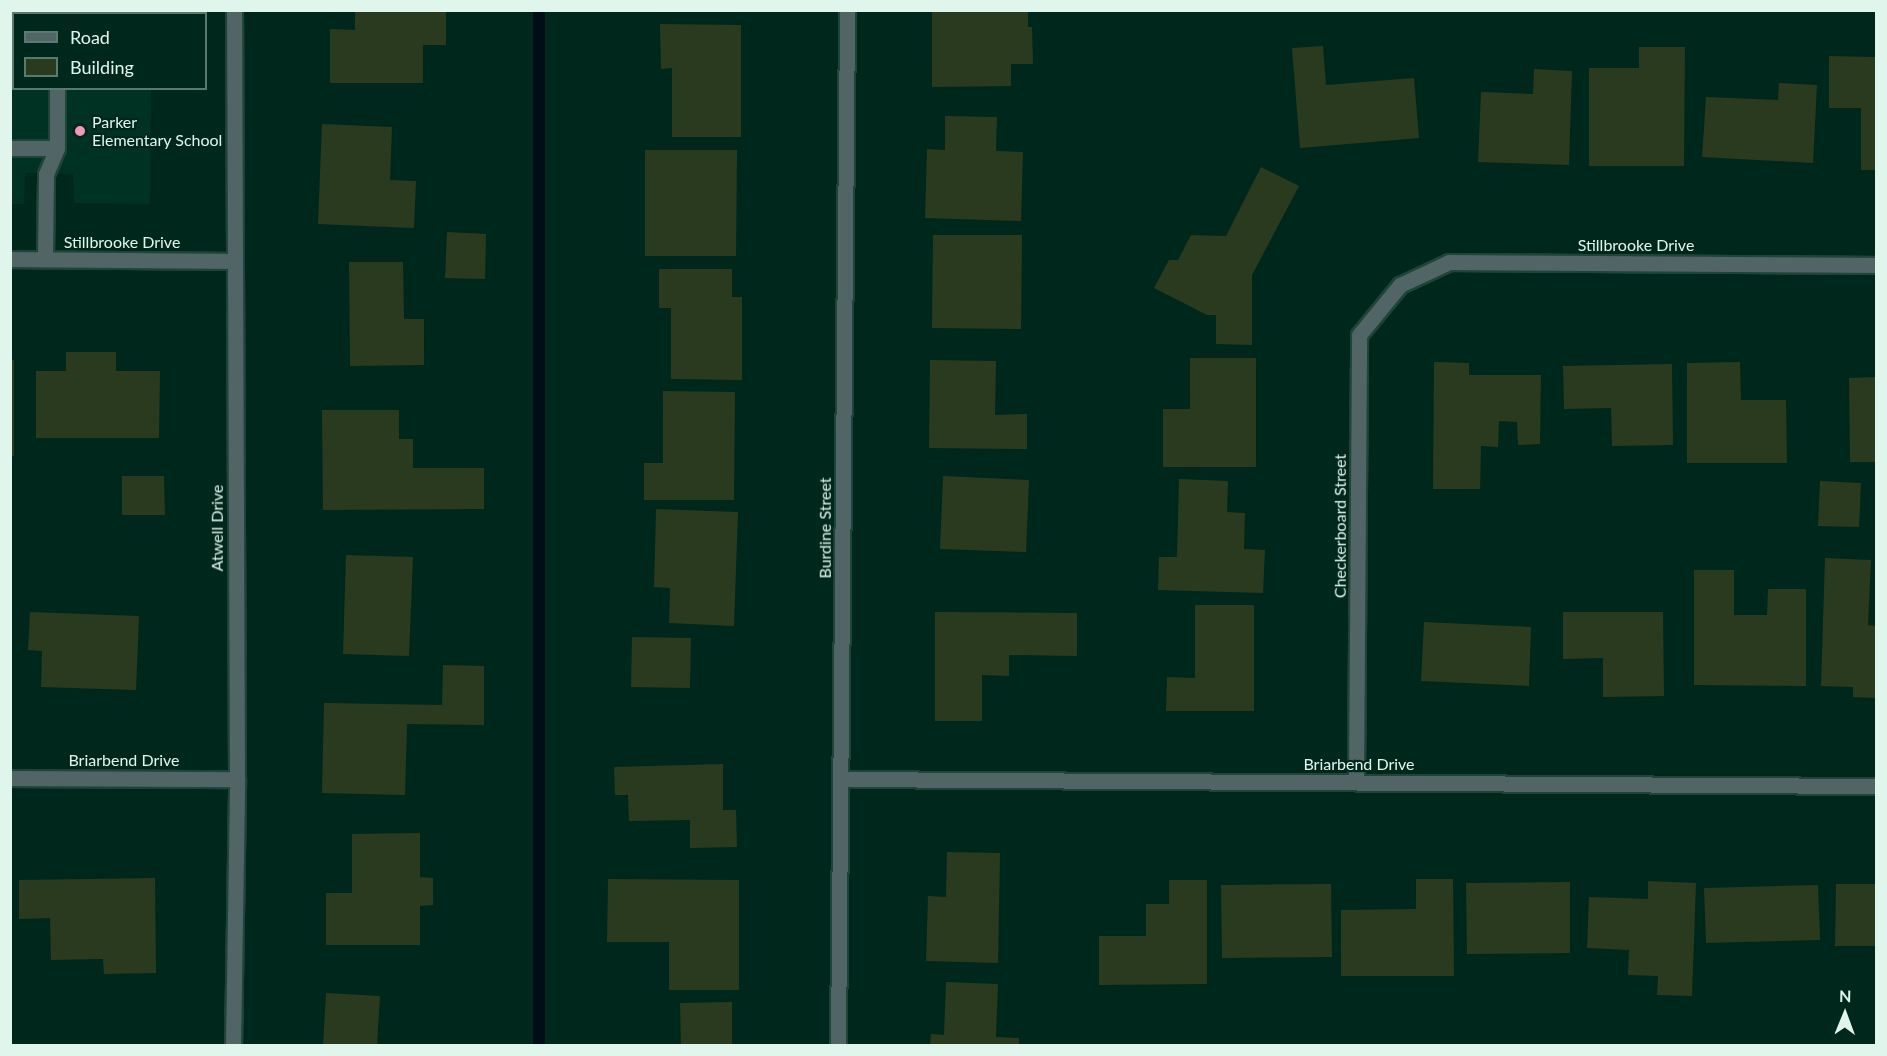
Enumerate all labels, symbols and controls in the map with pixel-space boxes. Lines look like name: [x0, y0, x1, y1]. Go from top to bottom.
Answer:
legend: [12, 12, 207, 90]
text: Road: [70, 26, 110, 48]
text: Building: [70, 56, 134, 78]
place label: Parker Elementary School: [92, 112, 223, 150]
marker: Parker Elementary School: [73, 124, 87, 138]
street label: Stillbrooke Drive: [64, 232, 180, 252]
street label: Stillbrooke Drive: [1578, 235, 1694, 255]
street label: Checkerboard Street: [1330, 454, 1350, 598]
street label: Burdine Street: [815, 477, 835, 579]
street label: Atwell Drive: [207, 485, 227, 571]
street label: Briarbend Drive: [68, 750, 180, 770]
street label: Briarbend Drive: [1303, 754, 1415, 774]
north arrow: [1815, 984, 1875, 1044]
text: N: [1839, 986, 1852, 1005]

